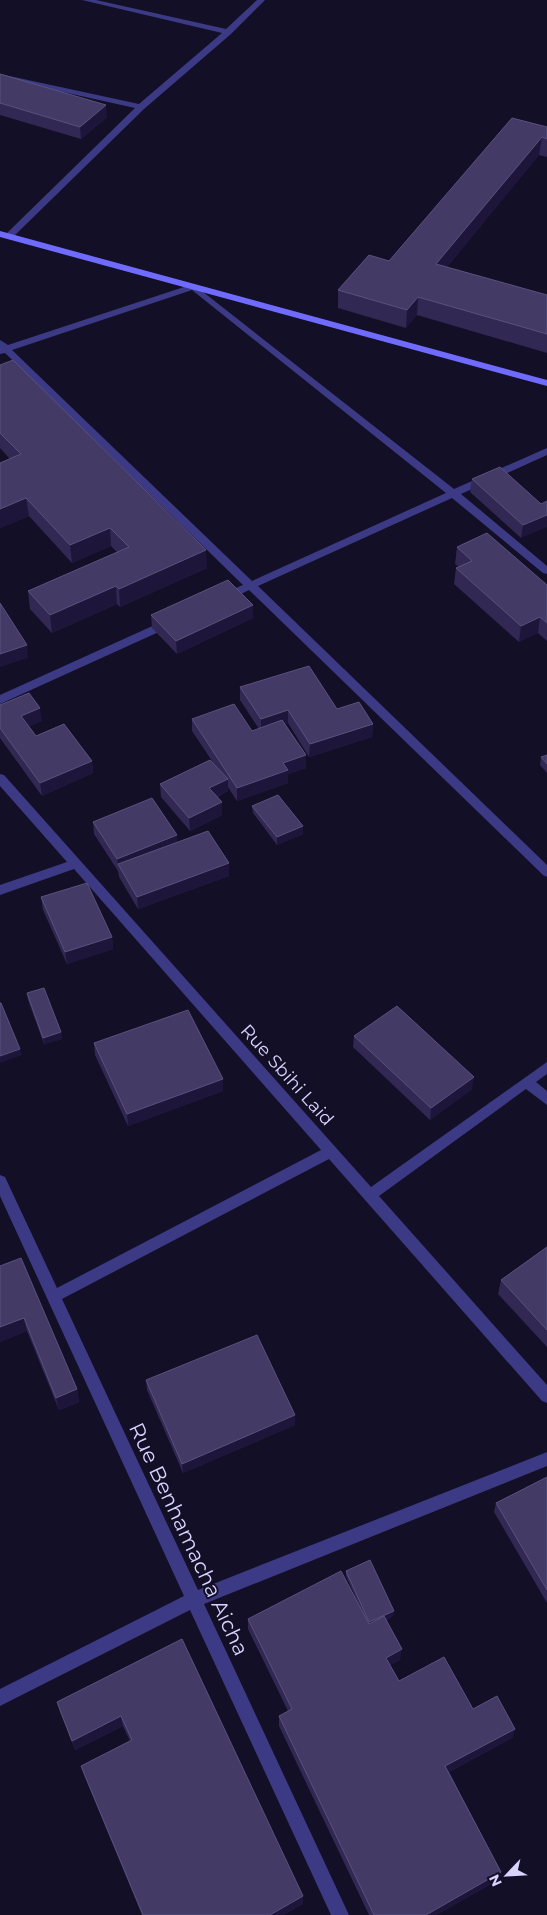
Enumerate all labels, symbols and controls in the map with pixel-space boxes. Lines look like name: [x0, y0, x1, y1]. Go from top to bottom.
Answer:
street label: Rue Sbihi Laid: [236, 1020, 338, 1130]
street label: Rue Benhamacha Aicha: [124, 1419, 254, 1659]
north arrow: [482, 1850, 532, 1900]
text: N: [485, 1872, 506, 1889]

